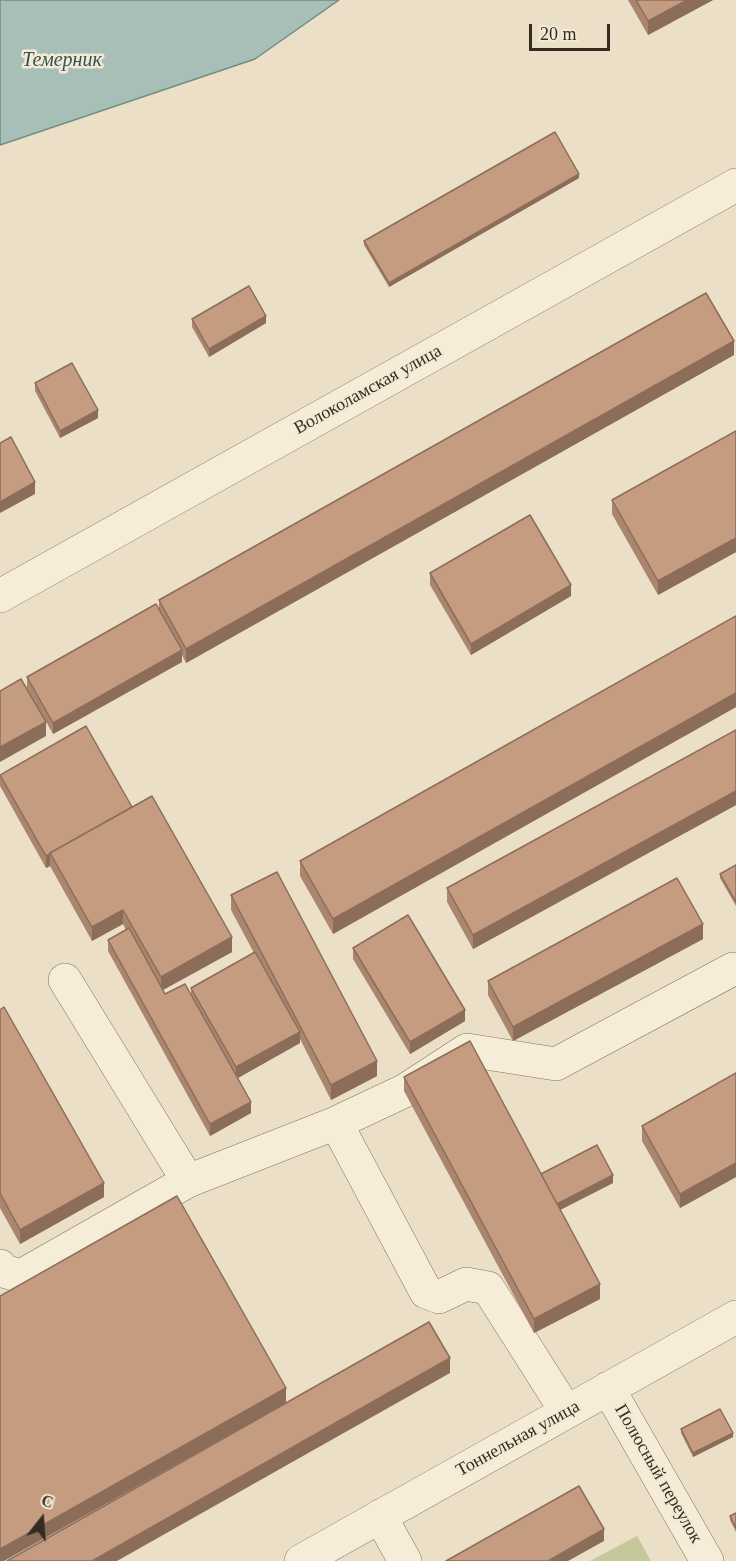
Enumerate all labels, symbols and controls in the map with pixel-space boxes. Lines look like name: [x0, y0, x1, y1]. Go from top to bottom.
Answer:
scale bar: [532, 12, 613, 50]
text: 20 m: [540, 24, 577, 44]
water label: Темерник: [22, 49, 102, 73]
street label: Волоколамская улица: [290, 340, 446, 440]
street label: Тоннельная улица: [452, 1396, 584, 1482]
street label: Полюсный переулок: [609, 1401, 707, 1547]
north arrow: [12, 1489, 72, 1549]
text: С: [39, 1491, 55, 1511]

